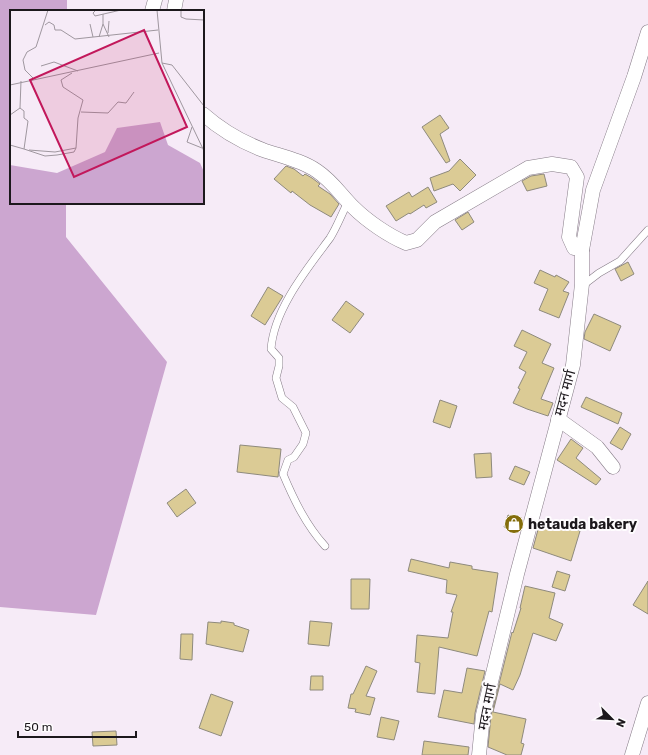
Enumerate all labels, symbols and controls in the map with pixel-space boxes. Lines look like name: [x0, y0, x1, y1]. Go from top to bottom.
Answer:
inset map: [10, 10, 204, 204]
street label: मदन मार्ग: [551, 367, 580, 418]
shop icon: hetauda bakery: [503, 513, 525, 535]
place label: hetauda bakery: [528, 516, 638, 533]
street label: मदन मार्ग: [474, 681, 500, 732]
north arrow: [592, 699, 632, 739]
scale bar: [18, 713, 136, 739]
text: N: [613, 717, 628, 729]
text: 50 m: [24, 720, 52, 734]

